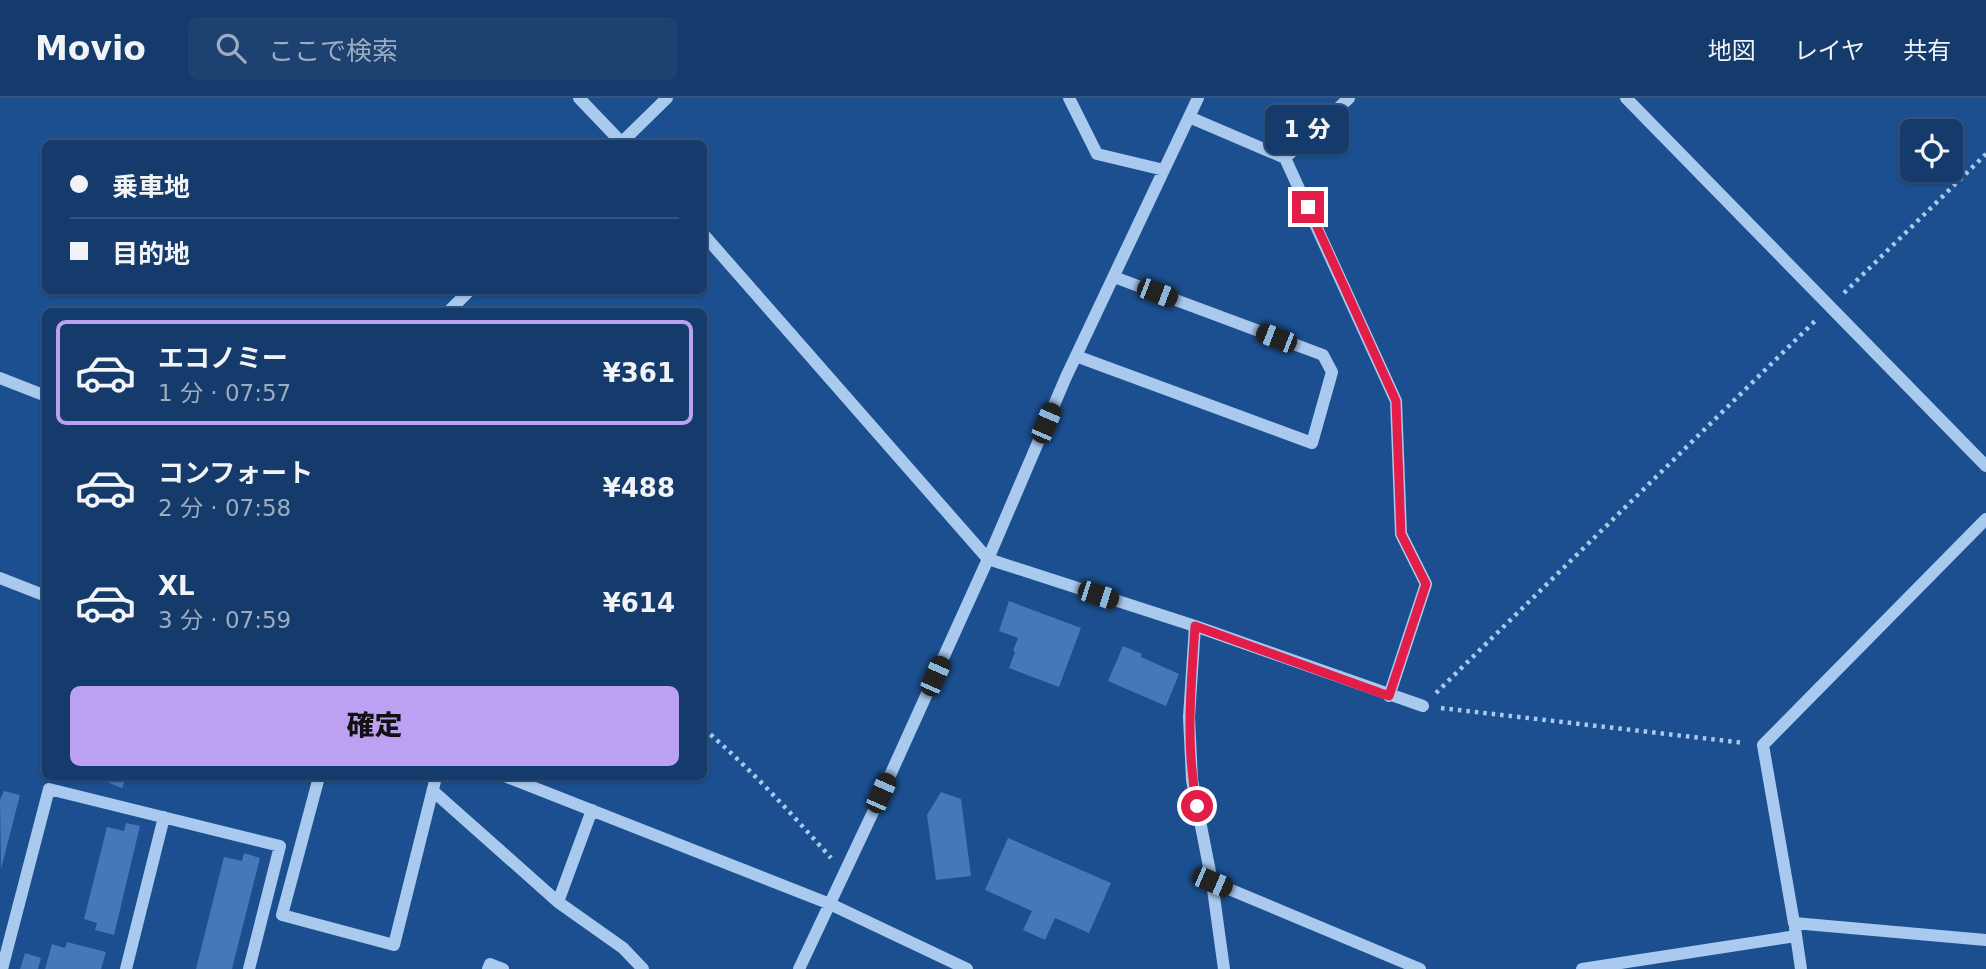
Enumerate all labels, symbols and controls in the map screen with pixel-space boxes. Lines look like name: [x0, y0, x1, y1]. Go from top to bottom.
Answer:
search box: [188, 17, 678, 80]
text: Movio: [35, 29, 146, 68]
icon: search: [212, 29, 250, 67]
text: ここで検索: [268, 36, 398, 66]
text: 地図: [1708, 37, 1756, 65]
text: レイヤ: [1794, 37, 1865, 65]
text: 共有: [1903, 37, 1951, 65]
callout: 1 分: [1266, 105, 1350, 154]
text: 1 分: [1283, 116, 1331, 142]
map controls: [1900, 119, 1963, 182]
button: locate: [1900, 119, 1963, 182]
text: 乗車地: [112, 172, 190, 202]
route end: [1292, 191, 1324, 223]
text: 目的地: [112, 239, 190, 269]
car: [1134, 276, 1181, 310]
car: [1253, 321, 1300, 355]
icon: car: [74, 341, 137, 404]
text: エコノミー: [158, 343, 288, 373]
text: ¥361: [603, 358, 675, 388]
text: 1 分 · 07:57: [158, 380, 291, 406]
car: [1029, 400, 1064, 446]
icon: car: [74, 456, 137, 519]
text: コンフォート: [158, 458, 313, 488]
text: ¥488: [603, 473, 675, 503]
text: 2 分 · 07:58: [158, 495, 291, 521]
icon: car: [74, 571, 137, 634]
text: XL: [158, 571, 195, 601]
car: [1075, 579, 1122, 611]
text: ¥614: [603, 588, 675, 618]
text: 3 分 · 07:59: [158, 607, 291, 633]
car: [917, 653, 954, 699]
button: 確定: [70, 686, 679, 766]
car: [863, 770, 900, 816]
route start: [1181, 790, 1213, 822]
car: [1189, 864, 1236, 900]

